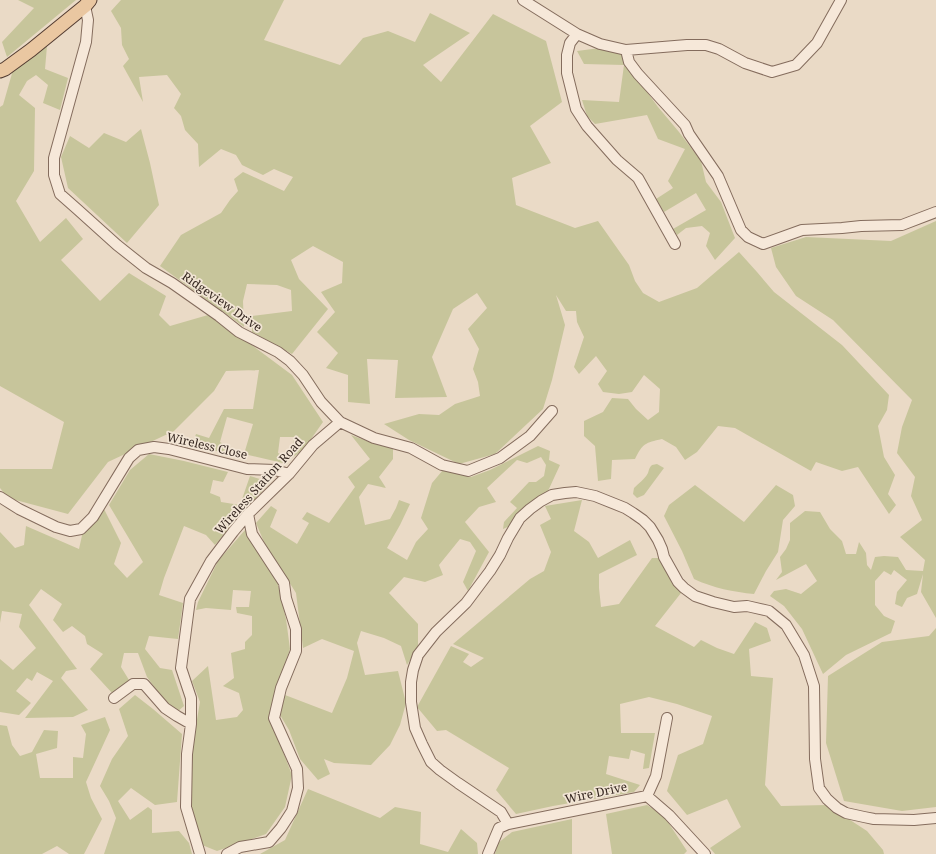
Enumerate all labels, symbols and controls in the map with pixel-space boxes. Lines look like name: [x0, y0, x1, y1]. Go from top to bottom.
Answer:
street label: Ridgeview Drive: [179, 268, 266, 336]
street label: Wireless Close: [165, 428, 249, 463]
street label: Wireless Station Road: [211, 433, 307, 538]
street label: Wire Drive: [563, 778, 629, 807]

